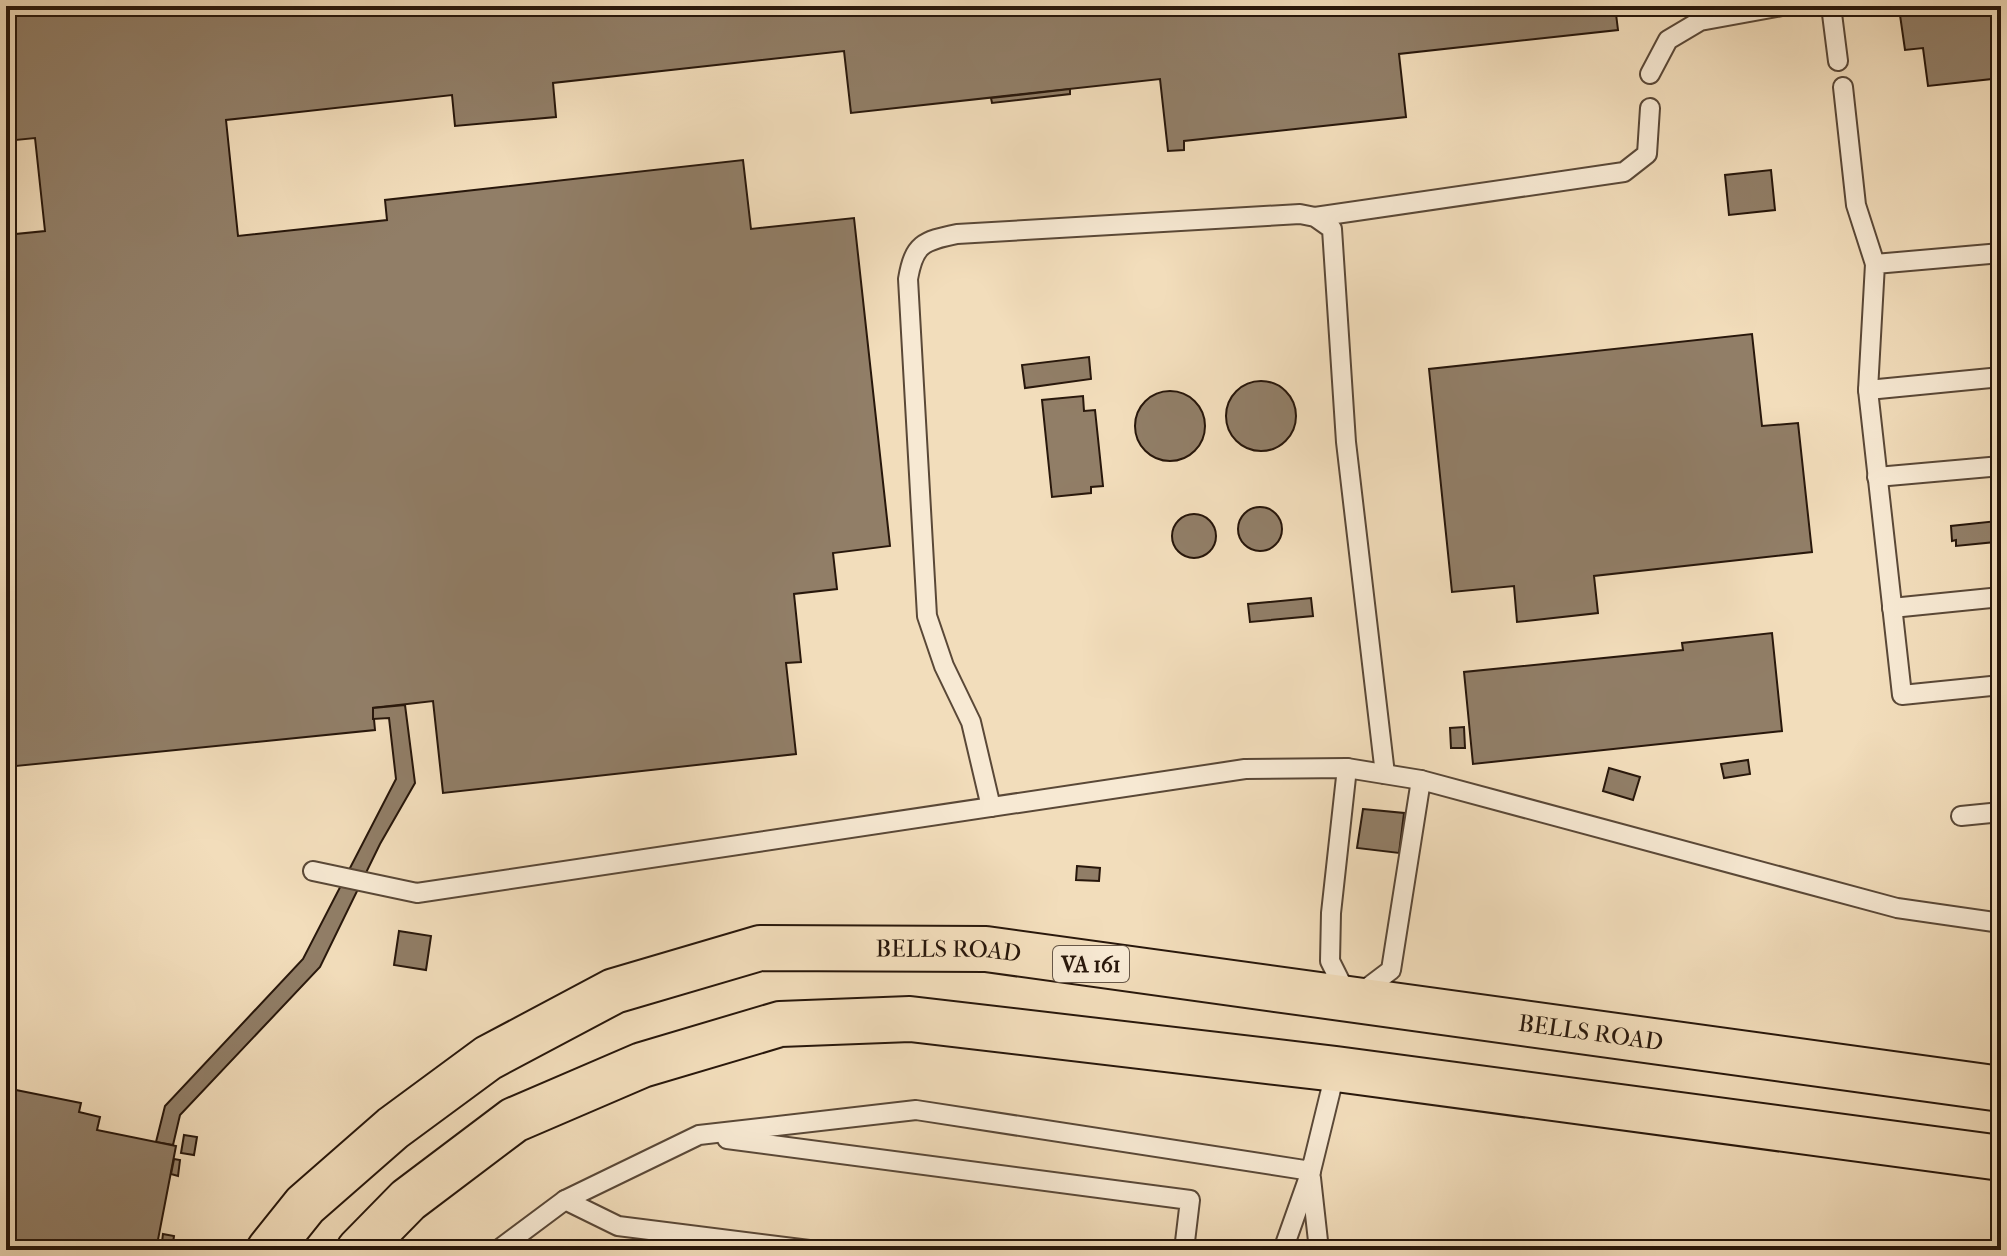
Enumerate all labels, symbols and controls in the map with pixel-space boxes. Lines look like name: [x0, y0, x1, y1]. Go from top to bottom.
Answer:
street label: BELLS ROAD: [876, 935, 1023, 968]
road number: VA 161: [1053, 946, 1129, 982]
street label: BELLS ROAD: [1517, 1009, 1665, 1056]

